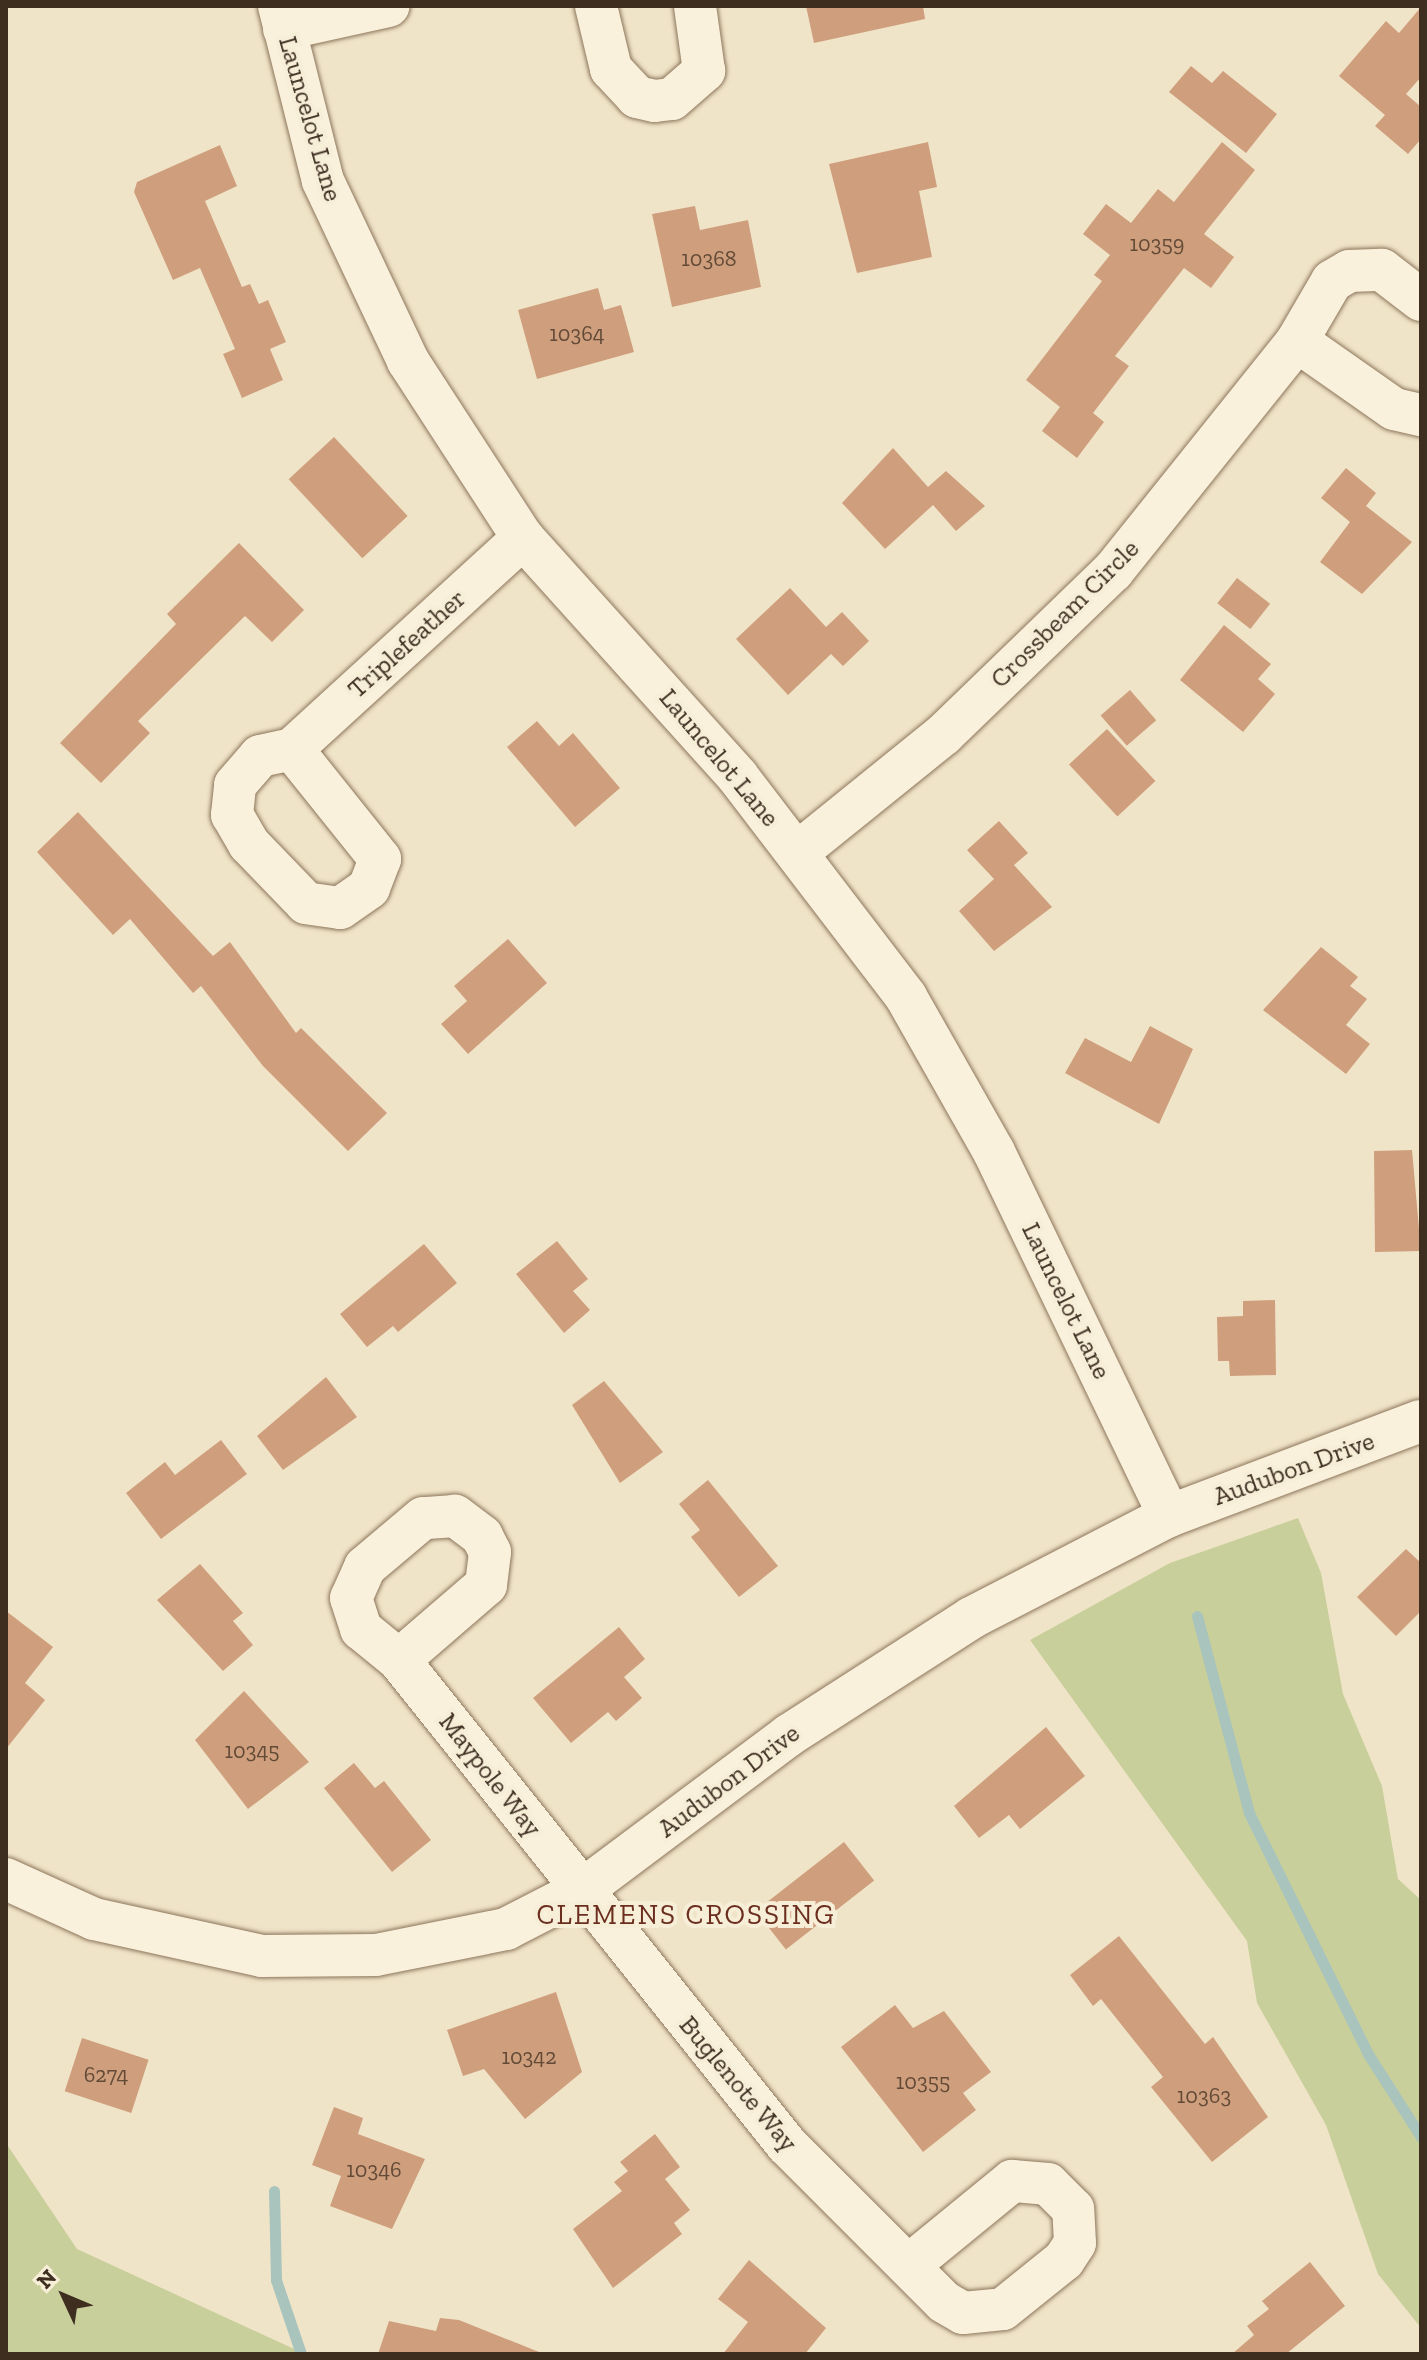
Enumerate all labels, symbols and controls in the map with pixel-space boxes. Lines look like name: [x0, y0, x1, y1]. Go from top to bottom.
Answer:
street label: Launcelot Lane: [272, 33, 348, 205]
house number: 10359: [1130, 231, 1184, 257]
house number: 10368: [681, 246, 737, 272]
house number: 10364: [549, 321, 605, 347]
street label: Crossbeam Circle: [984, 533, 1146, 695]
street label: Triplefeather: [342, 583, 472, 705]
street label: Launcelot Lane: [652, 683, 786, 833]
street label: Launcelot Lane: [1015, 1218, 1117, 1384]
street label: Audubon Drive: [1209, 1425, 1379, 1513]
street label: Maypole Way: [432, 1707, 548, 1843]
street label: Audubon Drive: [652, 1718, 806, 1844]
house number: 10345: [224, 1738, 280, 1764]
district label: CLEMENS CROSSING: [536, 1898, 836, 1932]
street label: Buglenote Way: [672, 2010, 804, 2158]
house number: 10342: [501, 2044, 557, 2070]
house number: 6274: [84, 2062, 128, 2088]
house number: 10355: [896, 2069, 950, 2095]
house number: 10363: [1177, 2083, 1231, 2109]
house number: 10346: [346, 2157, 402, 2183]
north arrow: [24, 2256, 104, 2336]
text: N: [31, 2264, 62, 2294]

